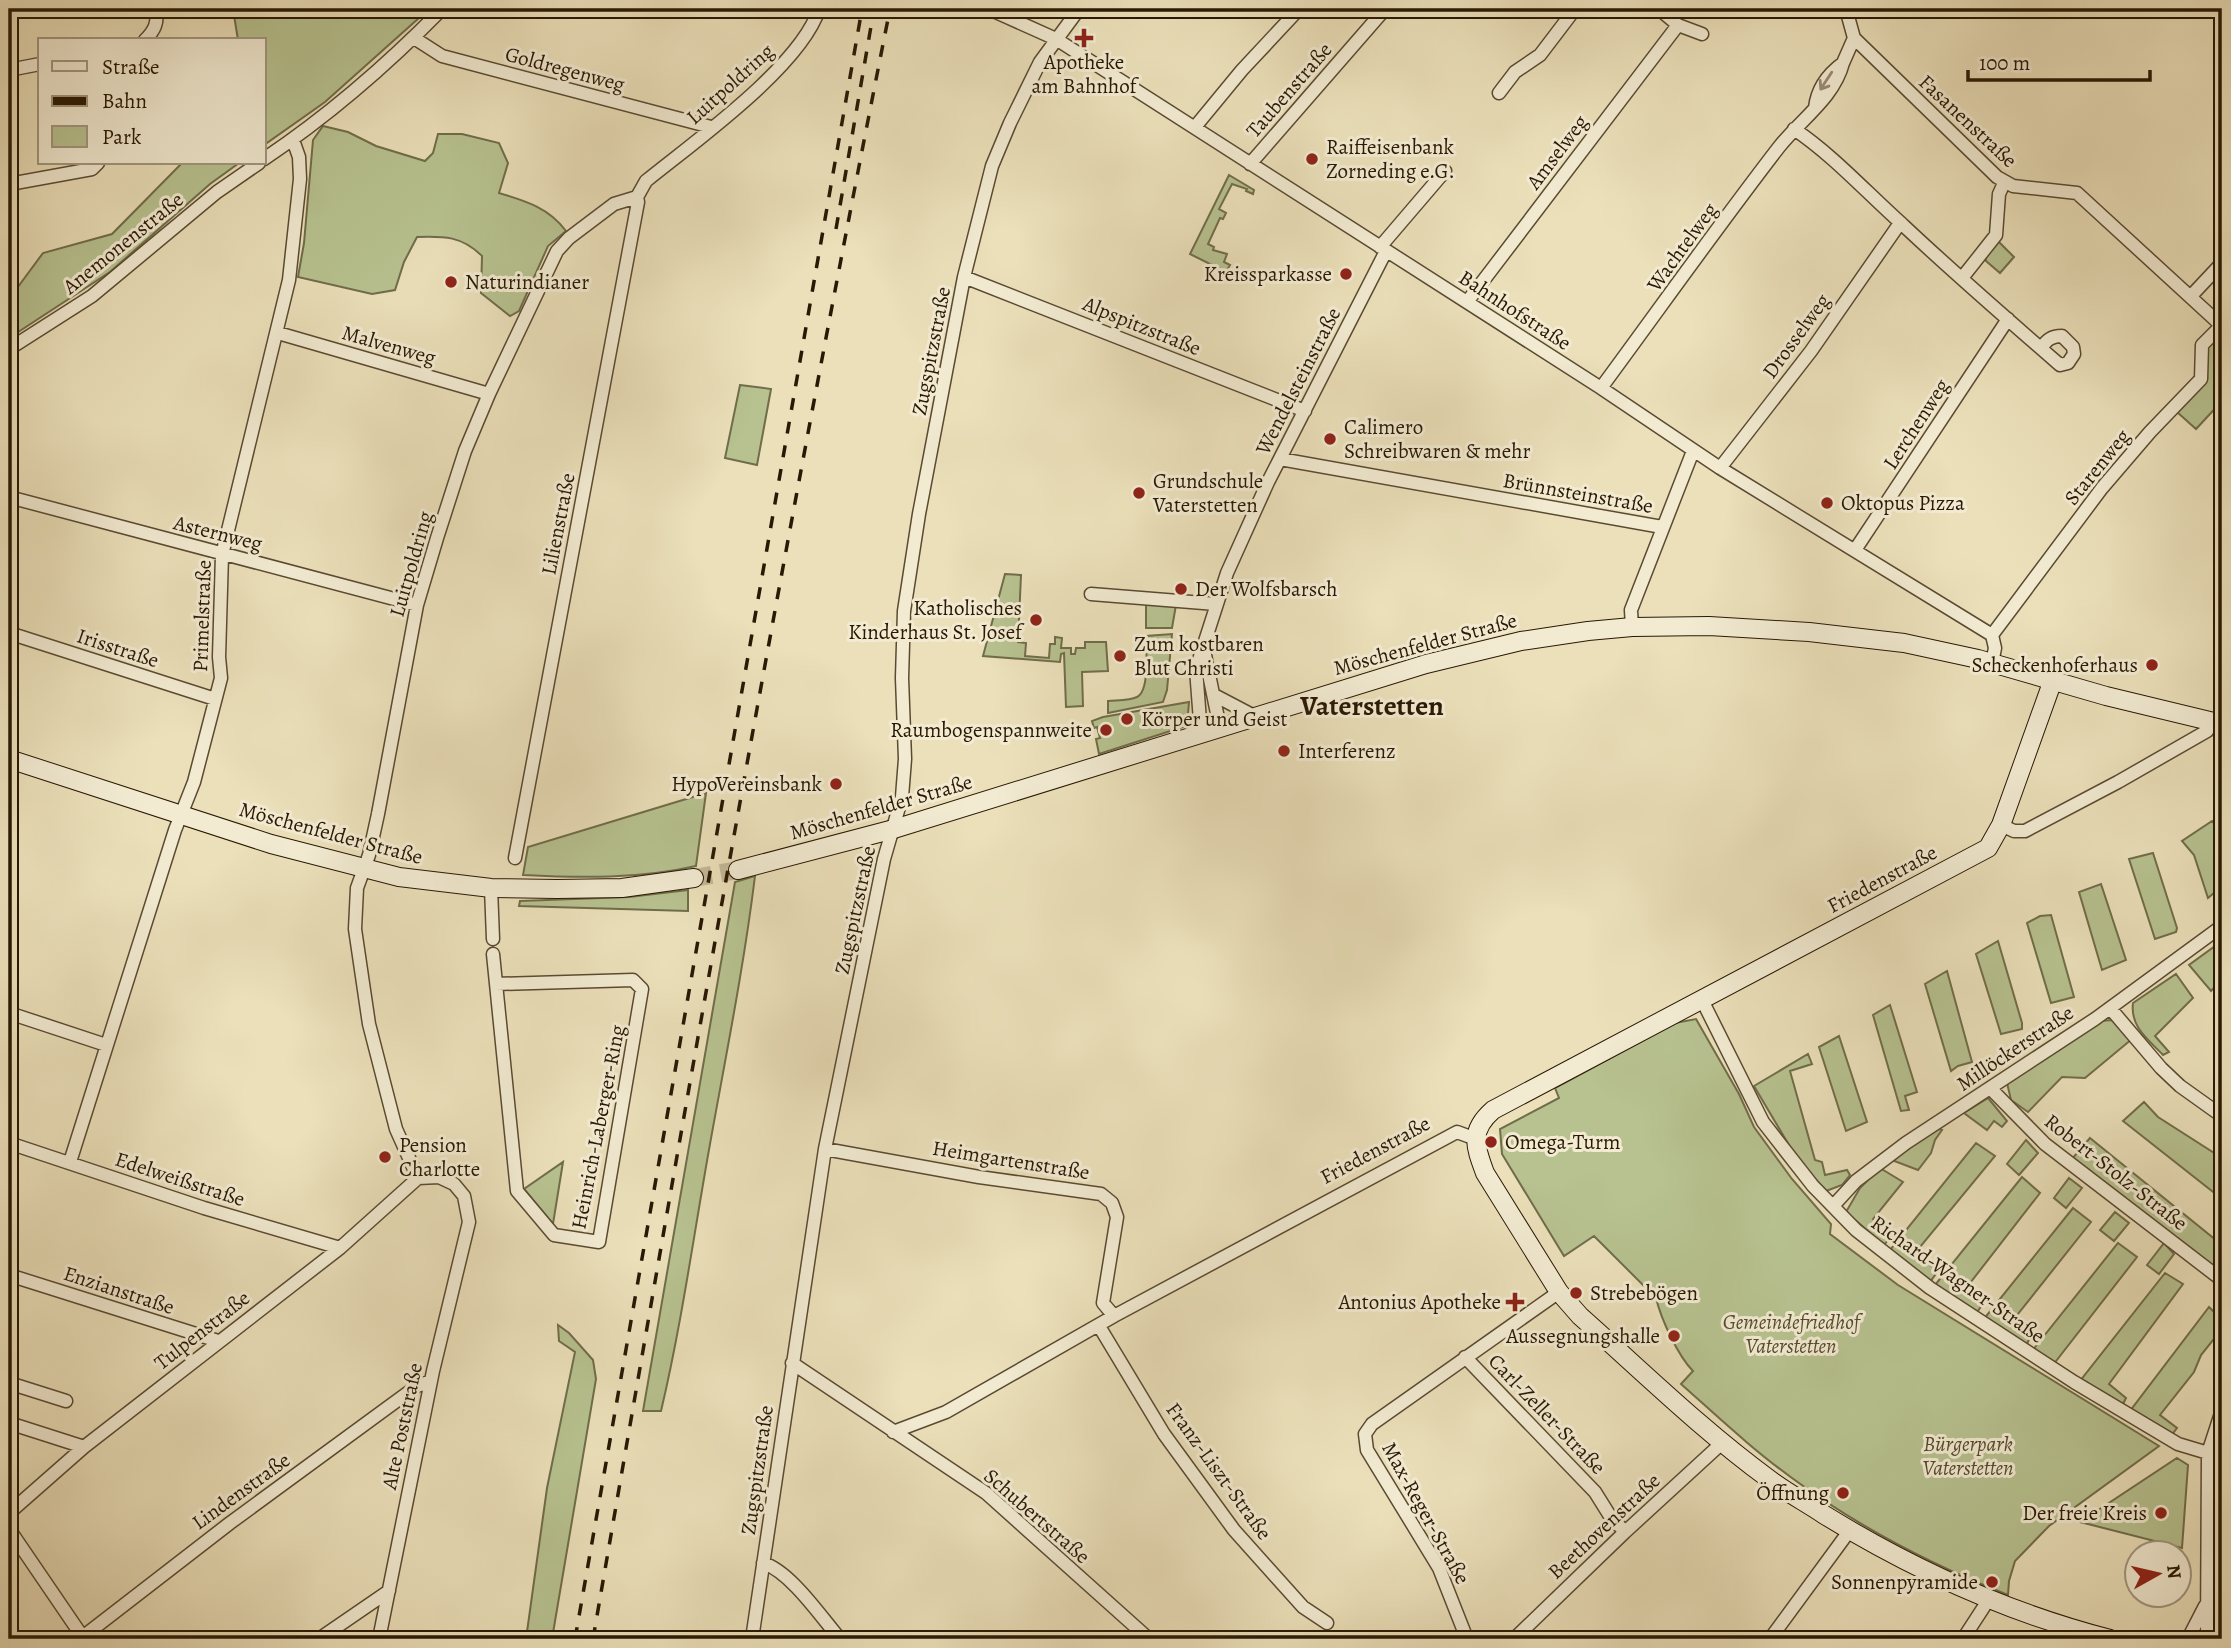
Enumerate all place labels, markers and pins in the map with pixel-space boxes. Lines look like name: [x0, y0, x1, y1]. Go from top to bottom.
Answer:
marker: Apotheke am Bahnhof: [1076, 30, 1092, 46]
place label: Apotheke am Bahnhof: [1031, 48, 1140, 100]
place label: Raiffeisenbank Zorneding e.G.: [1326, 133, 1455, 185]
marker: Raiffeisenbank Zorneding e.G.: [1304, 151, 1320, 167]
place label: Kreissparkasse: [1204, 260, 1332, 288]
marker: Kreissparkasse: [1338, 266, 1354, 282]
place label: Naturindianer: [465, 268, 589, 296]
marker: Naturindianer: [443, 274, 459, 290]
place label: Calimero Schreibwaren & mehr: [1344, 413, 1530, 465]
marker: Calimero Schreibwaren & mehr: [1322, 431, 1338, 447]
place label: Grundschule Vaterstetten: [1152, 467, 1263, 519]
marker: Grundschule Vaterstetten: [1131, 485, 1147, 501]
place label: Oktopus Pizza: [1841, 489, 1965, 517]
marker: Oktopus Pizza: [1819, 495, 1835, 511]
place label: Der Wolfsbarsch: [1195, 575, 1337, 603]
marker: Der Wolfsbarsch: [1173, 581, 1189, 597]
place label: Katholisches Kinderhaus St. Josef: [848, 594, 1025, 646]
marker: Katholisches Kinderhaus St. Josef: [1028, 612, 1044, 628]
place label: Zum kostbaren Blut Christi: [1134, 630, 1264, 682]
marker: Zum kostbaren Blut Christi: [1112, 648, 1128, 664]
place label: Scheckenhoferhaus: [1971, 651, 2138, 679]
marker: Scheckenhoferhaus: [2144, 657, 2160, 673]
place label: Körper und Geist: [1141, 705, 1287, 733]
marker: Körper und Geist: [1119, 711, 1135, 727]
place label: Raumbogenspannweite: [890, 716, 1092, 744]
marker: Raumbogenspannweite: [1098, 722, 1114, 738]
place label: Interferenz: [1298, 737, 1396, 765]
marker: Interferenz: [1276, 743, 1292, 759]
place label: HypoVereinsbank: [671, 770, 823, 798]
marker: HypoVereinsbank: [828, 776, 844, 792]
place label: Omega-Turm: [1505, 1128, 1620, 1156]
place label: Pension Charlotte: [399, 1131, 480, 1183]
marker: Omega-Turm: [1483, 1134, 1499, 1150]
marker: Pension Charlotte: [377, 1149, 393, 1165]
place label: Strebebögen: [1590, 1279, 1698, 1307]
marker: Strebebögen: [1568, 1285, 1584, 1301]
place label: Antonius Apotheke: [1338, 1288, 1501, 1316]
marker: Antonius Apotheke: [1507, 1294, 1523, 1310]
place label: Aussegnungshalle: [1505, 1322, 1660, 1350]
marker: Aussegnungshalle: [1666, 1328, 1682, 1344]
place label: Öffnung: [1756, 1479, 1829, 1507]
marker: Öffnung: [1835, 1485, 1851, 1501]
place label: Der freie Kreis: [2022, 1499, 2147, 1527]
marker: Der freie Kreis: [2153, 1505, 2169, 1521]
place label: Sonnenpyramide: [1831, 1568, 1978, 1596]
marker: Sonnenpyramide: [1984, 1574, 2000, 1590]

